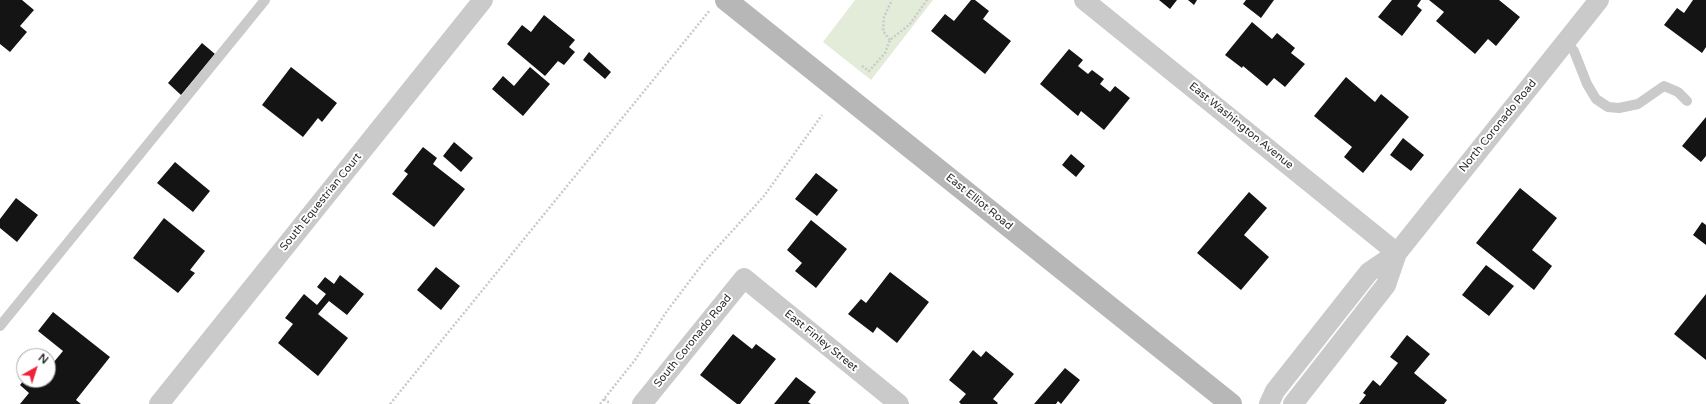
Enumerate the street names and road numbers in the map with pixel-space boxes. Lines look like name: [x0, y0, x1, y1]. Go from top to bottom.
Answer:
street label: North Coronado Road: [1457, 77, 1539, 175]
street label: East Washington Avenue: [1186, 80, 1296, 172]
street label: South Equestrian Court: [277, 150, 365, 254]
street label: East Elliot Road: [943, 171, 1015, 233]
street label: South Coronado Road: [651, 292, 735, 390]
street label: East Finley Street: [782, 307, 860, 375]

